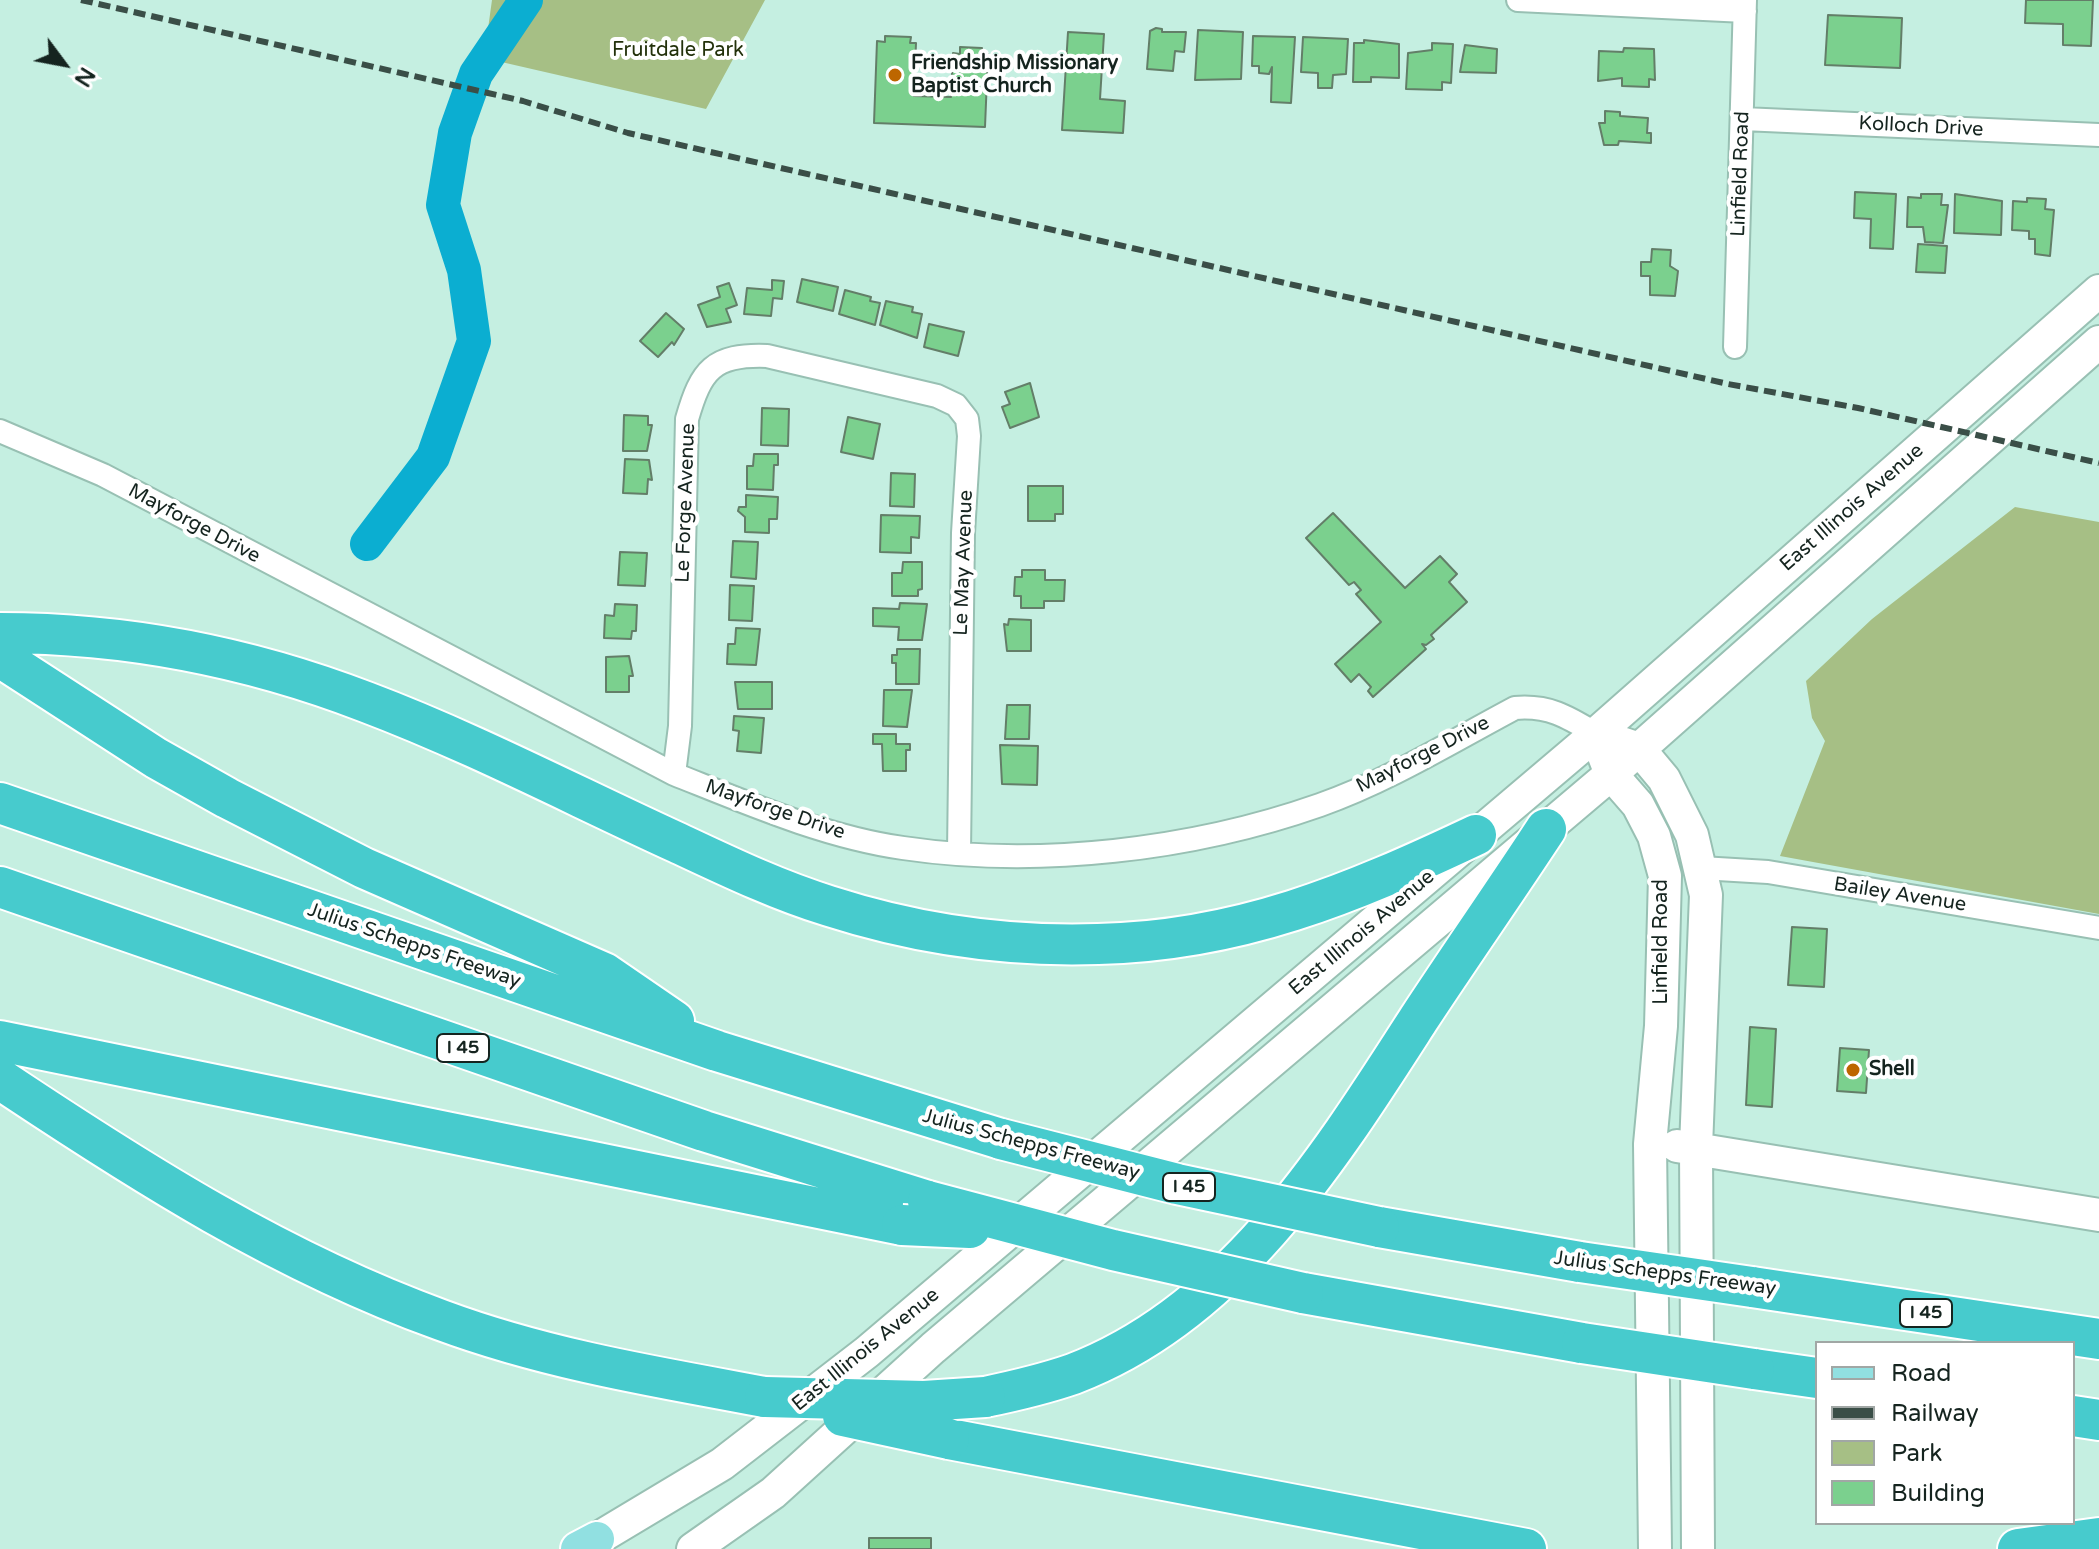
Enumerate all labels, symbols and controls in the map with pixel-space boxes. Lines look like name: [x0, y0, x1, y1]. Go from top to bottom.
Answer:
north arrow: [24, 24, 104, 104]
park label: Fruitdale Park: [612, 39, 744, 63]
place label: Friendship Missionary Baptist Church: [911, 52, 1118, 99]
text: N: [69, 62, 100, 91]
marker: Friendship Missionary Baptist Church: [886, 66, 904, 84]
street label: Linfield Road: [1727, 111, 1755, 237]
street label: Kolloch Drive: [1858, 112, 1984, 142]
street label: Le Forge Avenue: [671, 423, 701, 583]
street label: East Illinois Avenue: [1775, 439, 1929, 577]
street label: Mayforge Drive: [124, 479, 264, 569]
street label: Le May Avenue: [949, 490, 979, 636]
street label: Mayforge Drive: [1352, 711, 1494, 799]
street label: Mayforge Drive: [702, 775, 848, 845]
street label: East Illinois Avenue: [1284, 865, 1440, 1001]
street label: Bailey Avenue: [1832, 873, 1968, 917]
street label: Linfield Road: [1650, 879, 1674, 1005]
street label: Julius Schepps Freeway: [304, 898, 524, 994]
road number: I 45: [437, 1034, 489, 1062]
place label: Shell: [1869, 1058, 1915, 1082]
marker: Shell: [1844, 1061, 1862, 1079]
street label: Julius Schepps Freeway: [920, 1104, 1142, 1186]
road number: I 45: [1163, 1173, 1215, 1201]
street label: Julius Schepps Freeway: [1552, 1247, 1778, 1301]
street label: East Illinois Avenue: [788, 1283, 944, 1417]
road number: I 45: [1900, 1299, 1952, 1327]
legend: [1815, 1341, 2075, 1525]
text: Road: [1891, 1359, 1951, 1388]
text: Railway: [1891, 1399, 1979, 1428]
text: Park: [1891, 1439, 1942, 1468]
text: Building: [1891, 1479, 1985, 1508]

